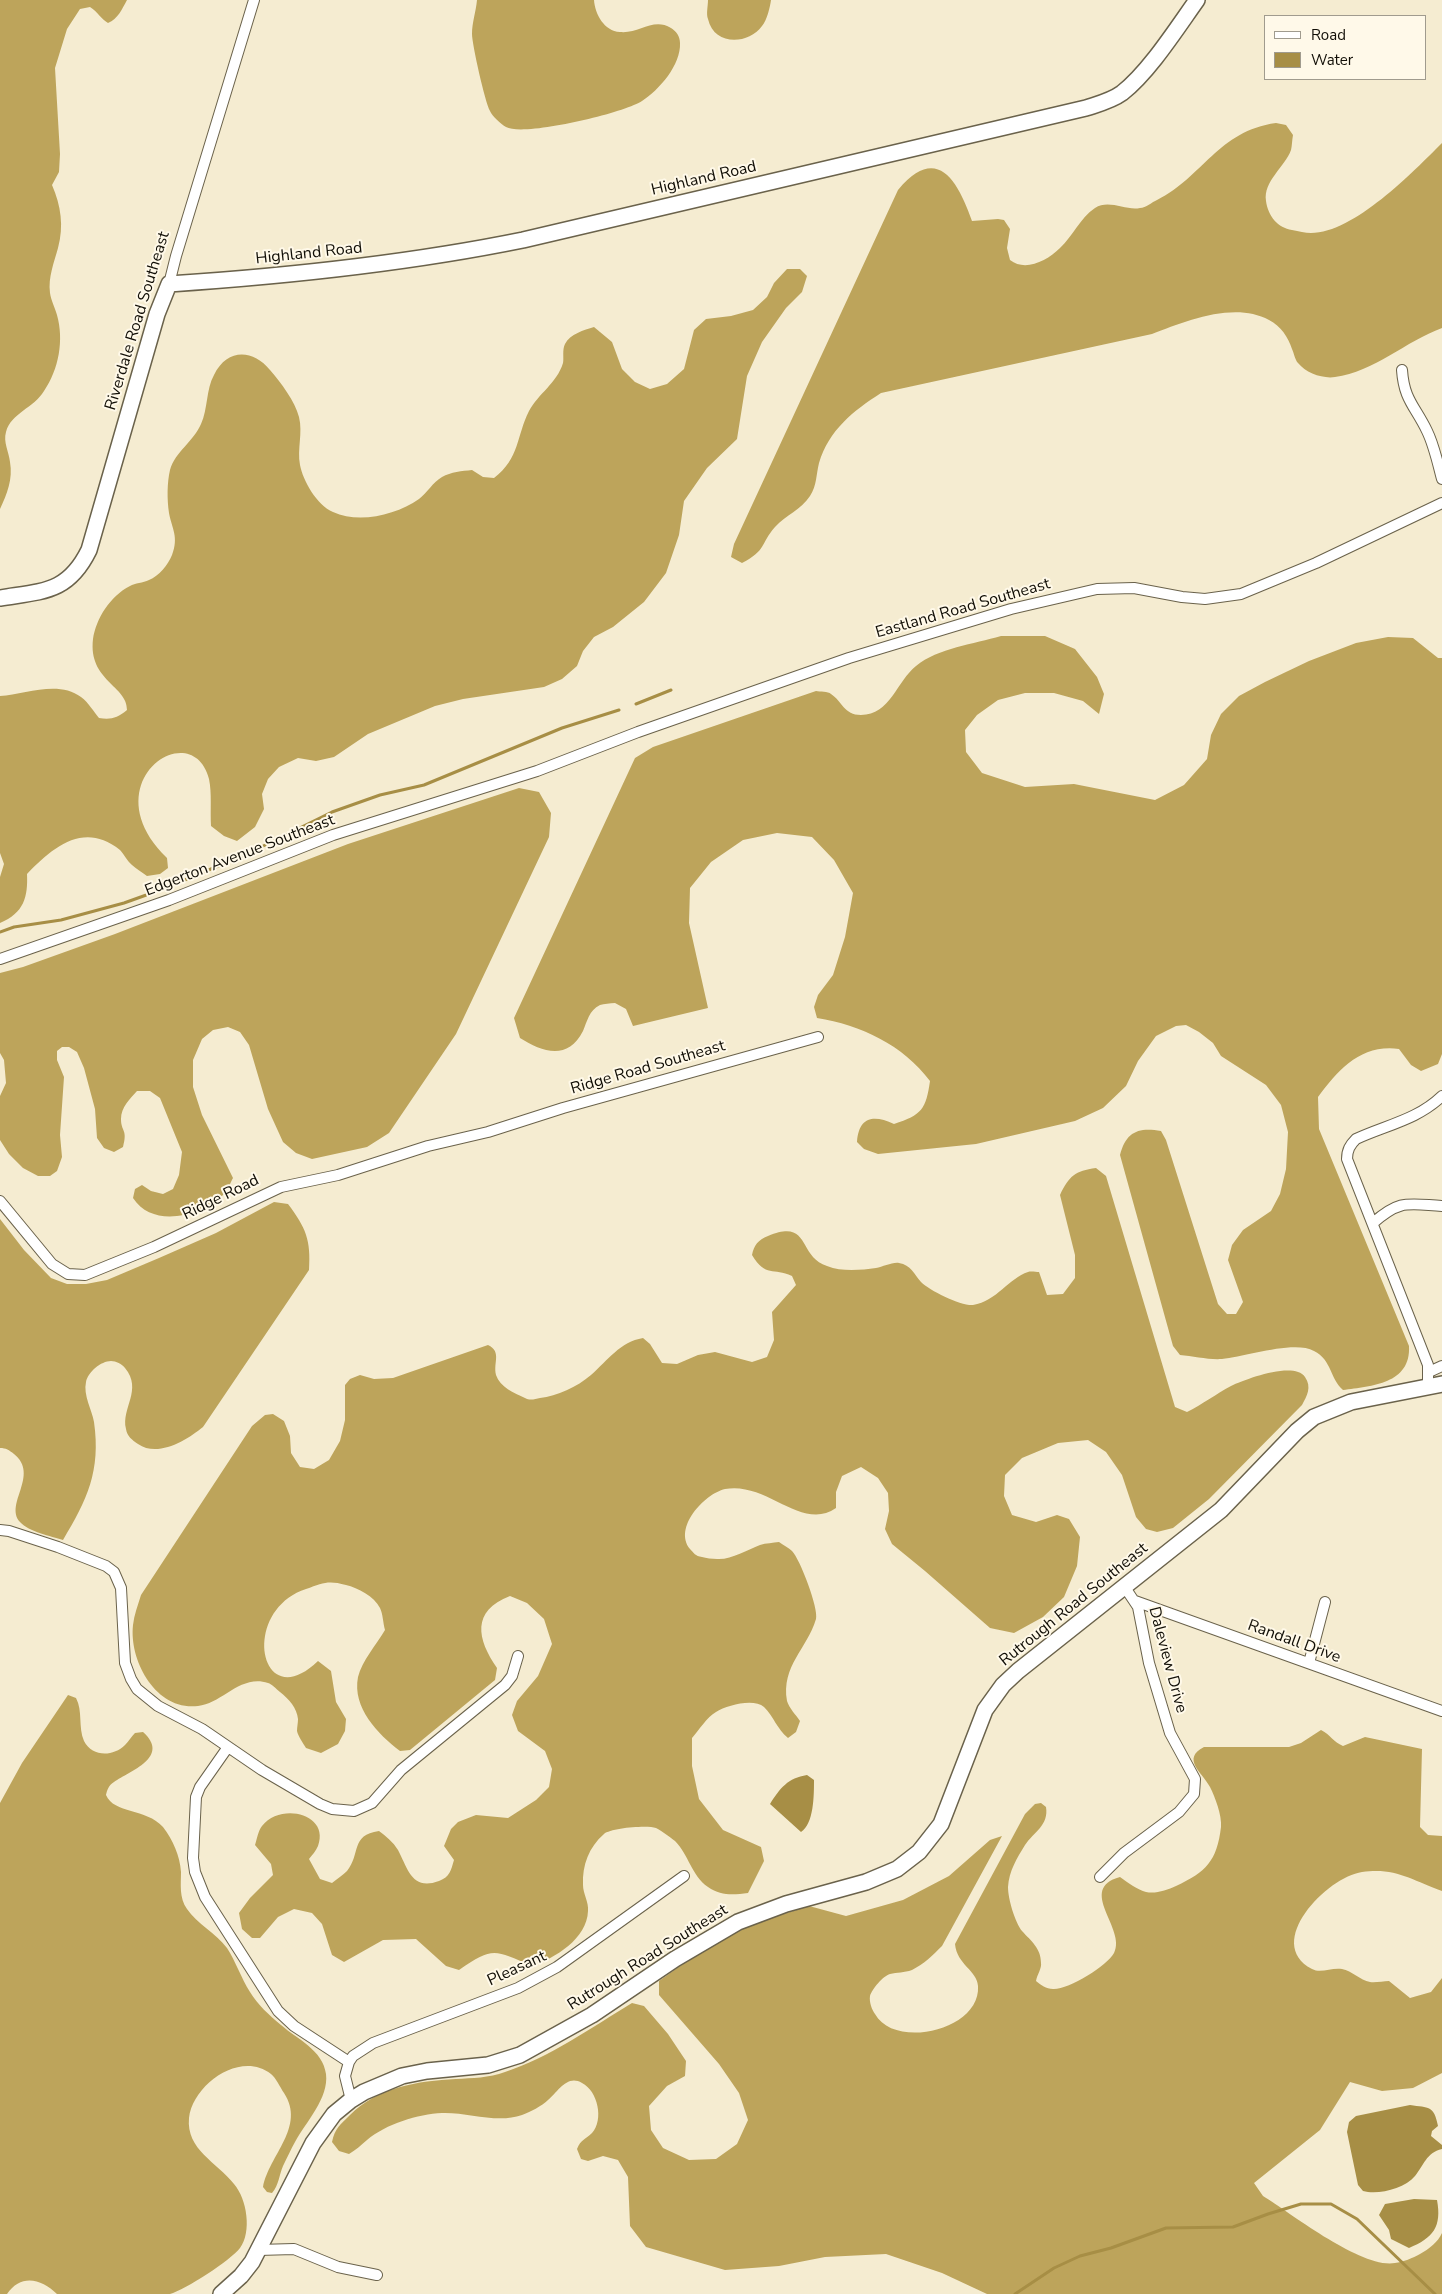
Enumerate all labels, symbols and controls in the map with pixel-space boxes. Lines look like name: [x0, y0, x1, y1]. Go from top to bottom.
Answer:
legend: [1264, 15, 1427, 80]
text: Road: [1311, 25, 1346, 45]
text: Water: [1311, 50, 1353, 70]
street label: Highland Road: [650, 158, 758, 200]
street label: Riverdale Road Southeast: [102, 229, 174, 413]
street label: Highland Road: [255, 239, 363, 269]
street label: Eastland Road Southeast: [874, 575, 1052, 643]
street label: Edgerton Avenue Southeast: [143, 811, 337, 901]
street label: Ridge Road Southeast: [569, 1037, 727, 1099]
street label: Ridge Road: [180, 1171, 262, 1225]
street label: Rutrough Road Southeast: [996, 1539, 1152, 1671]
street label: Daleview Drive: [1144, 1605, 1190, 1715]
street label: Randall Drive: [1245, 1616, 1343, 1668]
street label: Rutrough Road Southeast: [564, 1901, 732, 2015]
street label: Pleasant: [485, 1947, 549, 1991]

